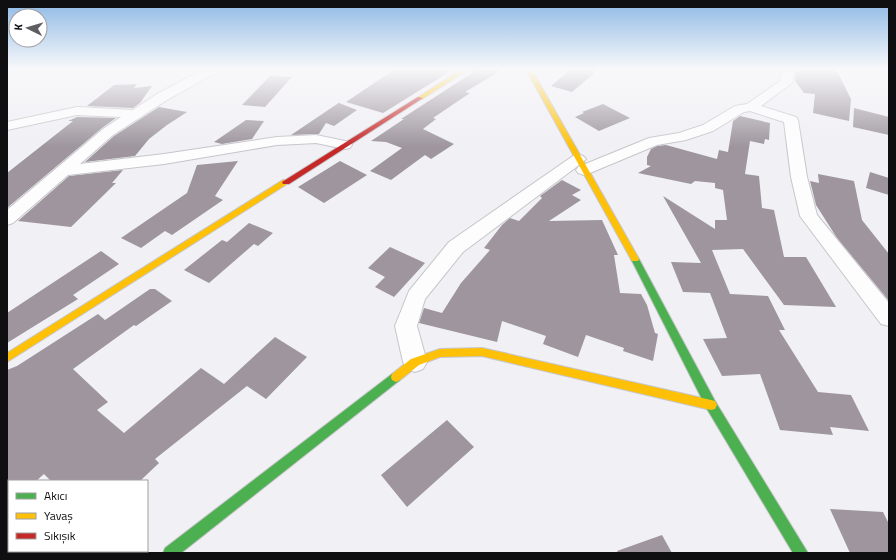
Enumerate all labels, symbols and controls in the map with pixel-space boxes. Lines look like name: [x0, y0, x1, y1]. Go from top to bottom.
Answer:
north arrow: [8, 8, 48, 48]
text: K: [10, 23, 26, 31]
legend: [8, 480, 148, 552]
text: Akıcı: [44, 486, 67, 505]
text: Yavaş: [44, 506, 73, 525]
text: Sıkışık: [44, 526, 76, 545]

